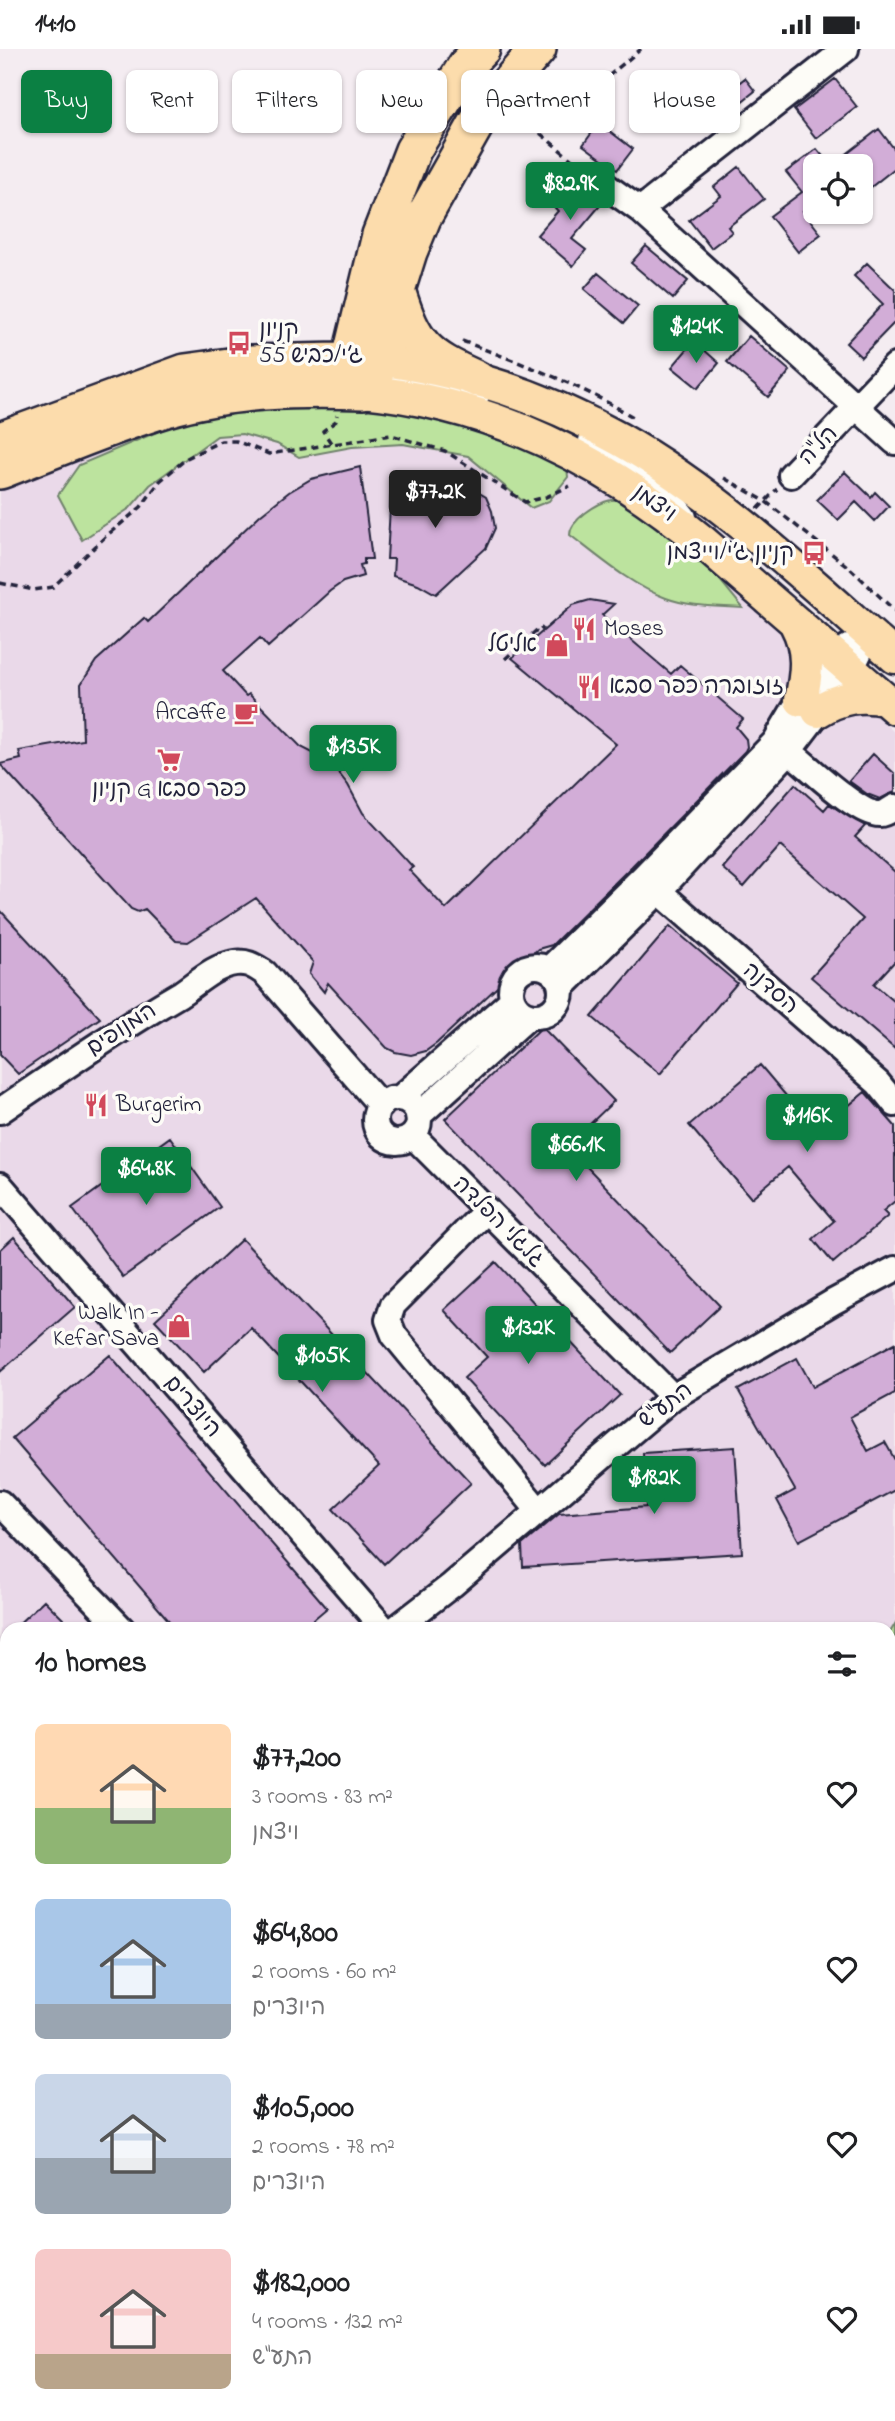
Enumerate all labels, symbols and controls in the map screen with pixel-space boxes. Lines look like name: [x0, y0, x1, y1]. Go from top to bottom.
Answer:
text: 14:10: [35, 6, 76, 44]
chip: Buy: [21, 70, 112, 133]
chip: Rent: [126, 70, 218, 133]
chip: Filters: [232, 70, 342, 133]
chip: New: [356, 70, 447, 133]
chip: Apartment: [461, 70, 615, 133]
chip: House: [629, 70, 740, 133]
map controls: [803, 154, 873, 224]
button: locate: [803, 154, 873, 224]
pin: $82.9K: [513, 163, 627, 222]
text: $82.9K: [542, 168, 598, 201]
pin: $124K: [647, 305, 745, 365]
text: $124K: [669, 311, 723, 344]
place label: קניון ג׳י/כביש 55: [259, 314, 363, 373]
bus stop icon: קניון ג׳י/כביש 55: [225, 329, 253, 357]
street label: הל"ה: [792, 419, 846, 473]
pin: $77.2K: [378, 470, 492, 530]
text: $77.2K: [405, 476, 465, 509]
street label: ויצמן: [625, 477, 683, 531]
place label: קניון ג׳י/וייצמן: [667, 537, 794, 570]
bus stop icon: קניון ג׳י/וייצמן: [800, 539, 828, 567]
place label: Moses: [604, 613, 664, 646]
restaurant icon: Moses: [570, 615, 598, 643]
place label: אליטל: [488, 629, 537, 662]
shop icon: אליטל: [543, 631, 571, 659]
place label: זוזוברה כפר סבא: [609, 671, 784, 704]
restaurant icon: זוזוברה כפר סבא: [575, 673, 603, 701]
place label: Arcaffe: [155, 697, 227, 730]
cafe icon: Arcaffe: [232, 699, 260, 727]
pin: $135K: [304, 725, 402, 785]
text: $135K: [325, 731, 381, 764]
supermarket icon: קניון G כפר סבא: [155, 746, 183, 774]
place label: קניון G כפר סבא: [92, 774, 246, 807]
street label: הסדנה: [735, 955, 805, 1023]
street label: המנופים: [80, 995, 164, 1065]
place label: Burgerim: [115, 1089, 201, 1123]
restaurant icon: Burgerim: [82, 1091, 110, 1119]
pin: $116K: [758, 1095, 856, 1154]
text: $116K: [782, 1100, 832, 1133]
pin: $66.1K: [519, 1123, 633, 1183]
text: $66.1K: [547, 1129, 605, 1162]
pin: $64.8K: [89, 1147, 203, 1207]
text: $64.8K: [117, 1153, 175, 1186]
street label: גלגלי הפלדה: [444, 1168, 552, 1276]
place label: Walk In - Kefar Sava: [53, 1297, 159, 1356]
pin: $132K: [479, 1307, 577, 1366]
shop icon: Walk In - Kefar Sava: [165, 1312, 193, 1340]
text: $132K: [501, 1312, 555, 1345]
pin: $105K: [273, 1335, 371, 1394]
text: $105K: [294, 1340, 350, 1373]
street label: היוצרים: [155, 1368, 229, 1446]
street label: התע"ש: [632, 1375, 700, 1437]
pin: $182K: [605, 1457, 703, 1516]
text: $182K: [628, 1462, 680, 1495]
text: 10 homes: [35, 1642, 147, 1686]
icon: filters: [823, 1645, 861, 1683]
text: $77,200: [252, 1737, 341, 1781]
icon: home: [91, 1752, 175, 1836]
icon: heart: [823, 1775, 861, 1813]
text: 3 rooms · 83 m²: [252, 1781, 393, 1814]
text: ויצמן: [252, 1817, 299, 1850]
text: $64,800: [252, 1912, 338, 1956]
icon: home: [91, 1927, 175, 2011]
icon: heart: [823, 1950, 861, 1988]
text: 2 rooms · 60 m²: [252, 1956, 397, 1989]
text: היוצרים: [252, 1992, 325, 2025]
text: $105,000: [252, 2087, 354, 2131]
icon: home: [91, 2102, 175, 2186]
icon: heart: [823, 2125, 861, 2163]
text: 2 rooms · 78 m²: [252, 2131, 395, 2164]
text: היוצרים: [252, 2167, 325, 2200]
text: $182,000: [252, 2262, 350, 2306]
icon: home: [91, 2277, 175, 2361]
icon: heart: [823, 2300, 861, 2338]
text: 4 rooms · 132 m²: [252, 2306, 403, 2339]
text: התע"ש: [252, 2342, 312, 2375]

